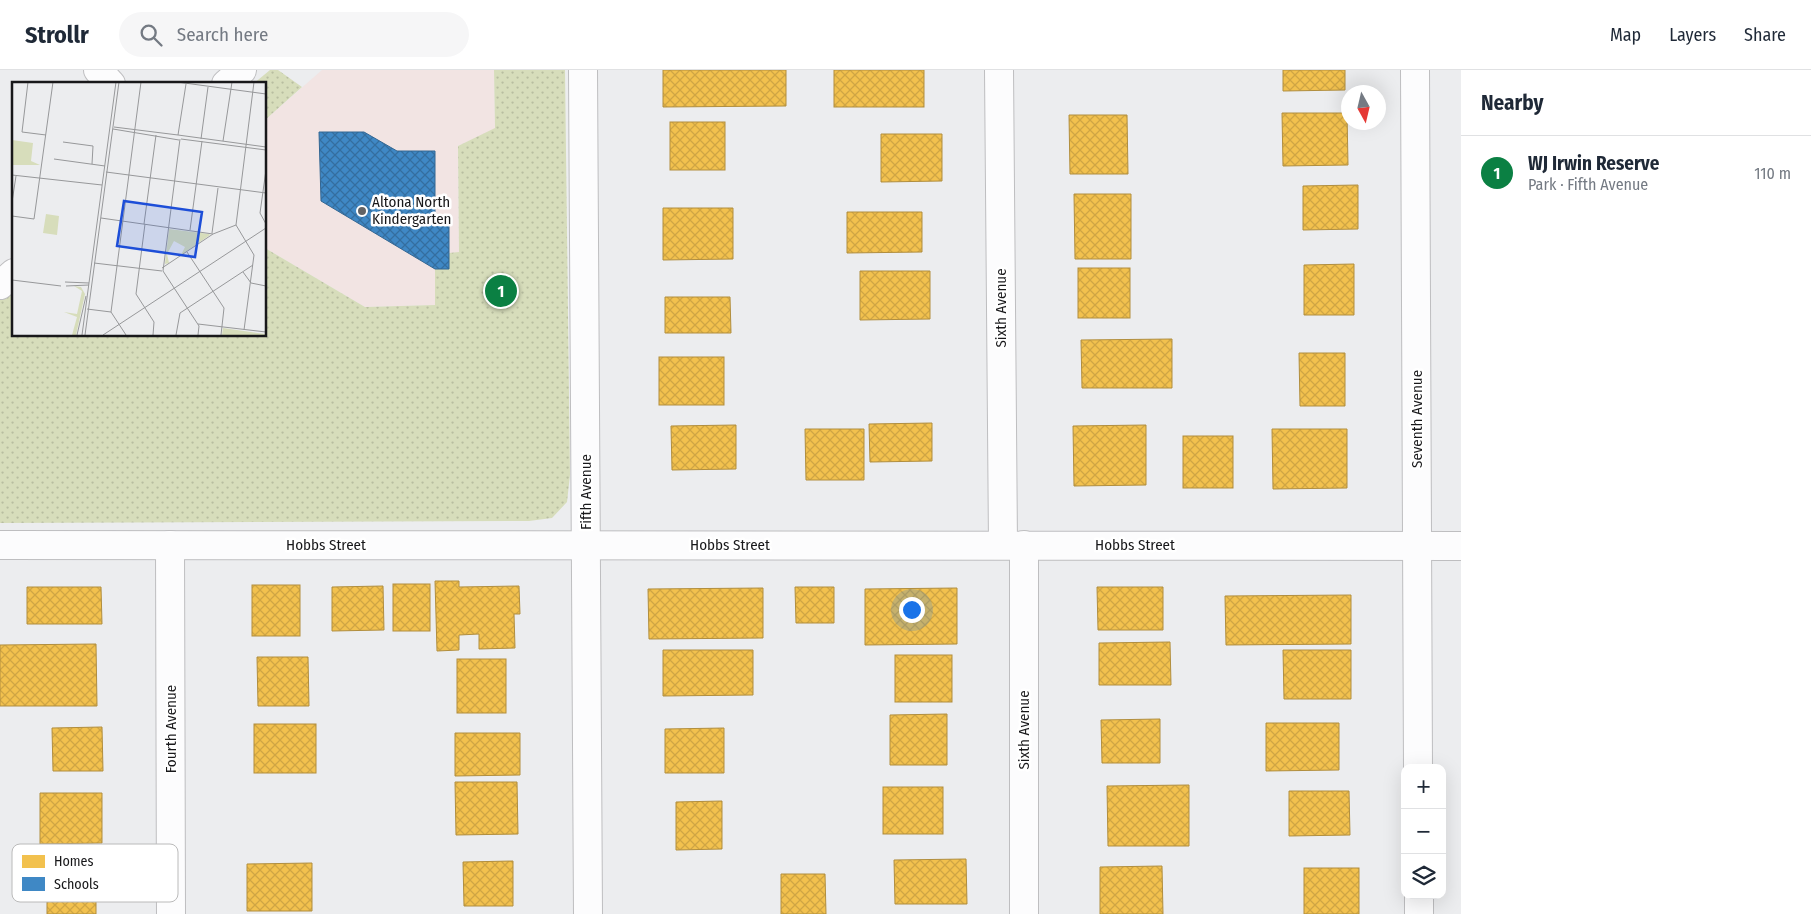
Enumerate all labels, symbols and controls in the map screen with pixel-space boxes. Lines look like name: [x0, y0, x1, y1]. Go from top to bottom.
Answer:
search box: [119, 12, 469, 57]
text: Strollr: [25, 21, 89, 49]
icon: search: [137, 21, 165, 49]
text: Search here: [177, 23, 268, 46]
text: Map: [1610, 24, 1641, 46]
text: Layers: [1669, 24, 1716, 46]
text: Share: [1744, 24, 1786, 46]
inset map: [12, 82, 266, 336]
north arrow: [1341, 85, 1386, 130]
text: Nearby: [1481, 90, 1543, 116]
text: WJ Irwin Reserve: [1528, 152, 1659, 175]
text: 1: [1494, 164, 1500, 183]
text: 110 m: [1754, 164, 1791, 183]
text: Park · Fifth Avenue: [1528, 175, 1648, 194]
place label: Altona North Kindergarten: [372, 193, 451, 228]
marker: Altona North Kindergarten: [356, 205, 368, 217]
street label: Sixth Avenue: [992, 268, 1010, 348]
pin: 1: [485, 272, 517, 310]
street label: Seventh Avenue: [1408, 370, 1426, 468]
street label: Fifth Avenue: [577, 454, 595, 530]
street label: Hobbs Street: [286, 536, 366, 554]
street label: Hobbs Street: [690, 536, 770, 554]
street label: Hobbs Street: [1095, 536, 1175, 554]
your location: [899, 597, 925, 623]
street label: Fourth Avenue: [162, 685, 180, 773]
street label: Sixth Avenue: [1015, 690, 1033, 770]
map controls: [1401, 764, 1446, 899]
button: +: [1401, 764, 1446, 809]
button: −: [1401, 809, 1446, 854]
legend: [12, 844, 178, 902]
text: Homes: [54, 853, 94, 870]
button: layers: [1401, 854, 1446, 899]
text: Schools: [54, 876, 99, 893]

